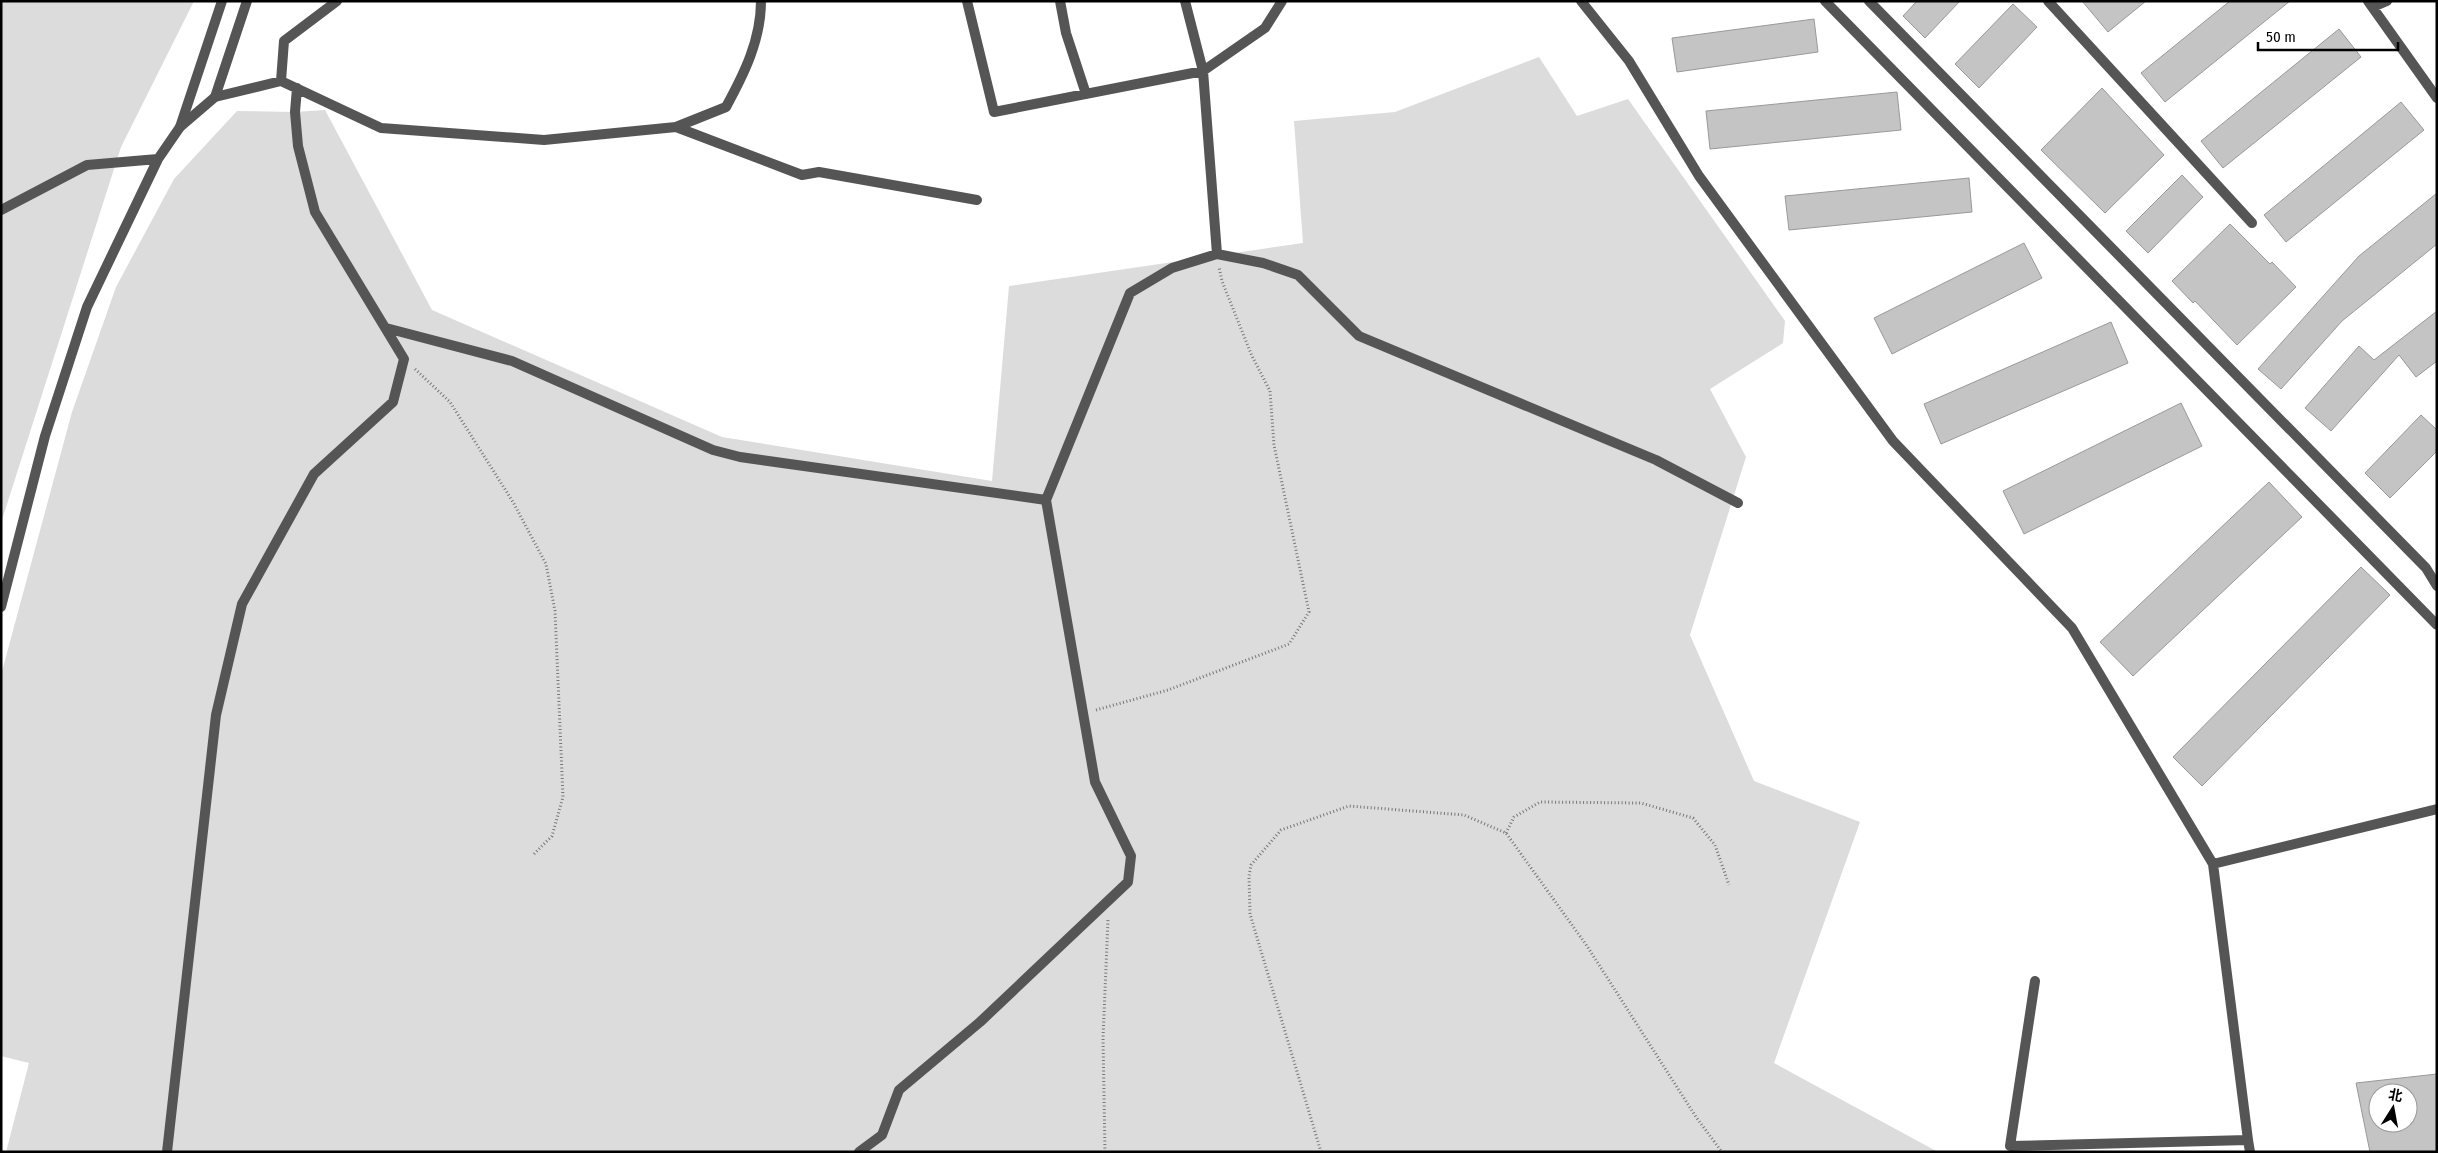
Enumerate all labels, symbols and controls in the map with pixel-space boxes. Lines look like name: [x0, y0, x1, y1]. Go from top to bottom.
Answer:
scale bar: [2258, 20, 2398, 52]
text: 50 m: [2266, 28, 2296, 46]
north arrow: [2368, 1083, 2418, 1133]
text: 北: [2387, 1086, 2404, 1105]

